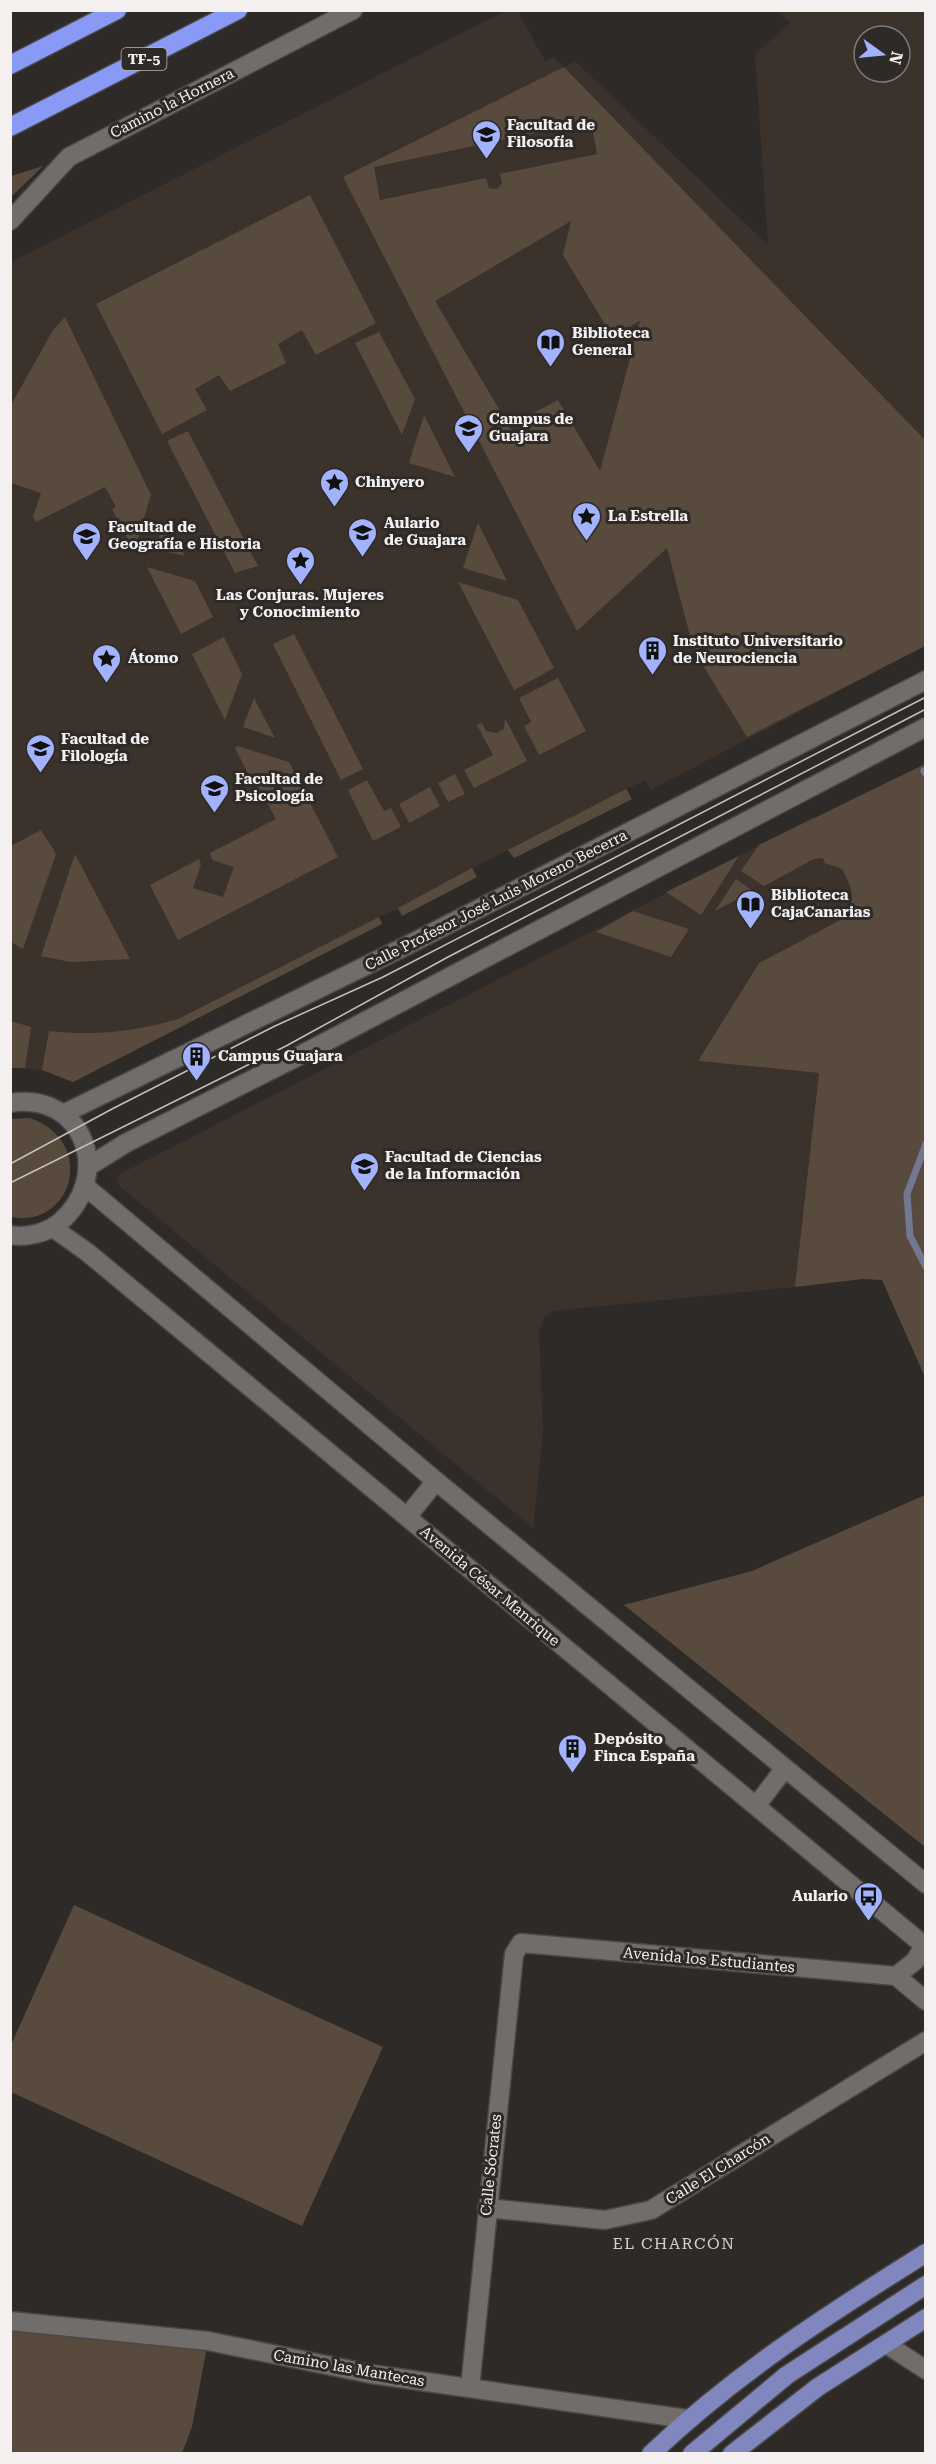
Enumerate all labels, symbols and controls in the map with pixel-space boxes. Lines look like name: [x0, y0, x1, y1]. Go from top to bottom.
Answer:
north arrow: [852, 24, 912, 84]
road number: TF-5: [122, 48, 166, 70]
text: N: [885, 49, 907, 66]
street label: Camino la Hornera: [107, 64, 237, 142]
place label: Facultad de Filosofía: [507, 116, 595, 151]
school or university icon: Facultad de Filosofía: [470, 118, 502, 160]
place label: Biblioteca General: [572, 324, 650, 359]
library icon: Biblioteca General: [535, 326, 567, 368]
place label: Campus de Guajara: [489, 410, 573, 445]
school or university icon: Campus de Guajara: [452, 412, 484, 454]
place icon: Chinyero: [318, 466, 350, 508]
place label: Chinyero: [355, 473, 425, 491]
place icon: La Estrella: [571, 500, 603, 542]
place label: La Estrella: [608, 507, 688, 525]
place label: Aulario de Guajara: [384, 514, 466, 549]
school or university icon: Aulario de Guajara: [347, 516, 379, 558]
place label: Facultad de Geografía e Historia: [108, 518, 261, 553]
school or university icon: Facultad de Geografía e Historia: [71, 520, 103, 562]
place icon: Las Conjuras. Mujeres y Conocimiento: [284, 544, 316, 586]
place label: Las Conjuras. Mujeres y Conocimiento: [216, 586, 384, 621]
place label: Instituto Universitario de Neurociencia: [673, 632, 843, 667]
building icon: Instituto Universitario de Neurociencia: [636, 634, 668, 676]
place icon: Átomo: [91, 642, 123, 684]
place label: Átomo: [128, 648, 179, 667]
place label: Facultad de Filología: [61, 730, 149, 765]
school or university icon: Facultad de Filología: [24, 732, 56, 774]
place label: Facultad de Psicología: [235, 770, 323, 805]
school or university icon: Facultad de Psicología: [198, 772, 230, 814]
street label: Calle Profesor José Luis Moreno Becerra: [362, 826, 630, 974]
place label: Biblioteca CajaCanarias: [771, 886, 871, 921]
library icon: Biblioteca CajaCanarias: [734, 888, 766, 930]
building icon: Campus Guajara: [181, 1040, 213, 1082]
place label: Campus Guajara: [218, 1047, 343, 1065]
place label: Facultad de Ciencias de la Información: [385, 1148, 542, 1183]
school or university icon: Facultad de Ciencias de la Información: [348, 1150, 380, 1192]
street label: Avenida César Manrique: [416, 1522, 564, 1650]
place label: Depósito Finca España: [594, 1730, 695, 1765]
building icon: Depósito Finca España: [557, 1732, 589, 1774]
bus stop icon: Aulario: [853, 1880, 885, 1922]
place label: Aulario: [792, 1887, 848, 1905]
street label: Avenida los Estudiantes: [622, 1944, 796, 1976]
street label: Calle Sócrates: [477, 2113, 505, 2217]
street label: Calle El Charcón: [662, 2129, 774, 2208]
district label: EL CHARCÓN: [612, 2234, 736, 2253]
street label: Camino las Mantecas: [272, 2346, 426, 2390]

